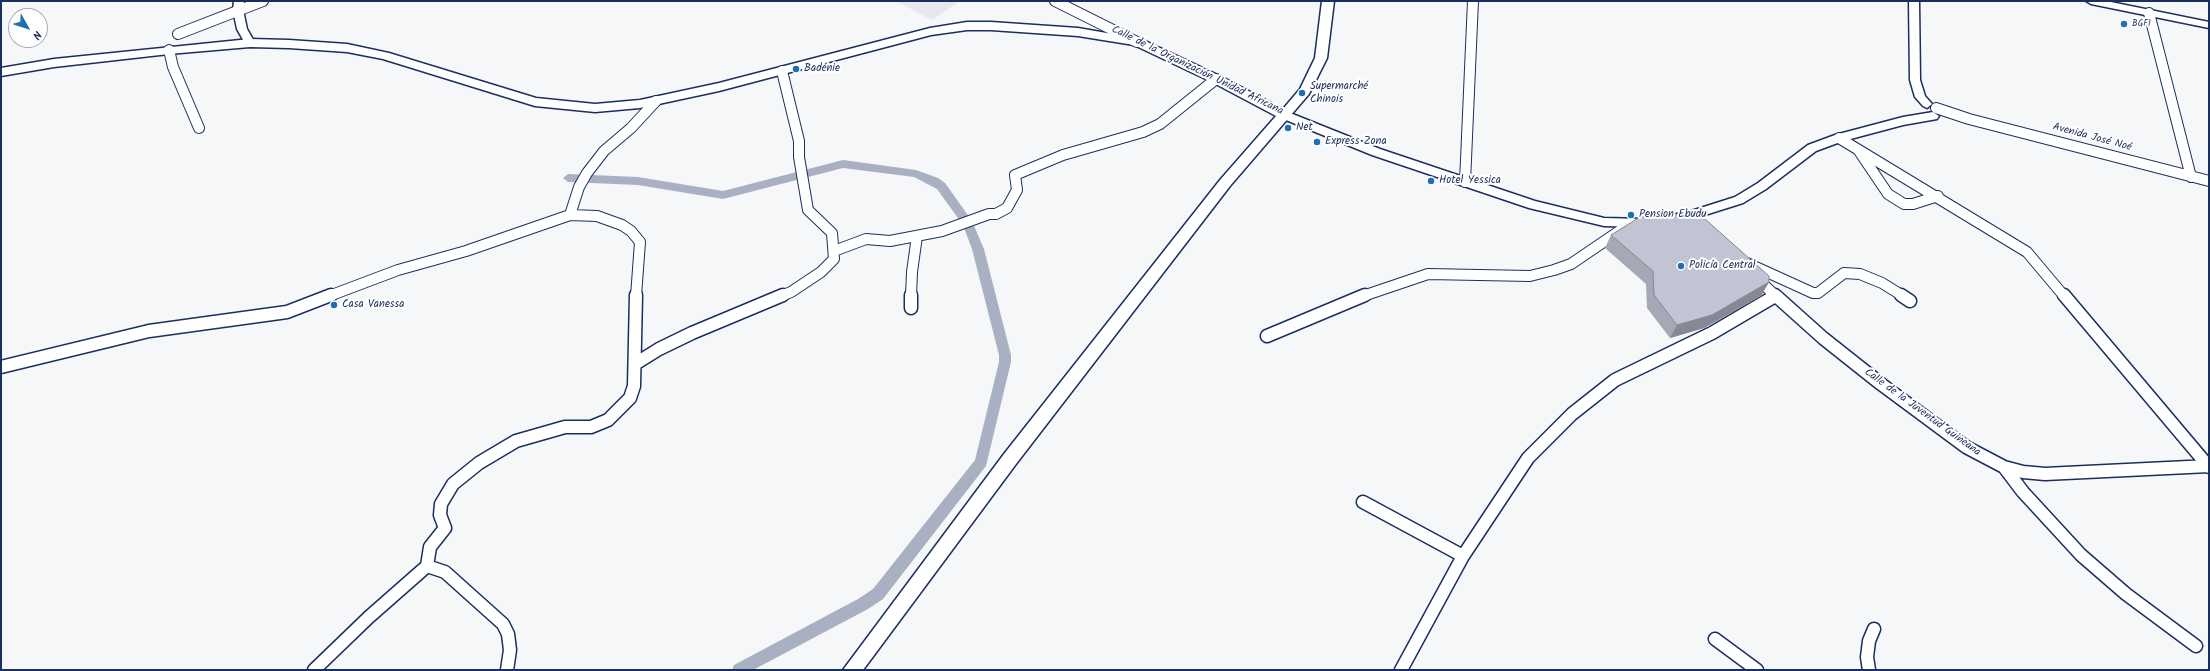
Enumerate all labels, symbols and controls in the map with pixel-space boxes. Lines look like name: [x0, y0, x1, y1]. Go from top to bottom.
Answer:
north arrow: [8, 8, 48, 48]
marker: BGFI: [2119, 19, 2129, 29]
place label: BGFI: [2132, 19, 2151, 29]
street label: Calle de la Organización Unidad Africana: [1109, 24, 1285, 118]
text: N: [27, 27, 46, 43]
place label: Badénie: [804, 62, 840, 76]
marker: Badénie: [791, 64, 801, 74]
place label: Supermarché Chinois: [1310, 80, 1368, 106]
marker: Supermarché Chinois: [1297, 88, 1307, 98]
place label: Net: [1296, 121, 1313, 135]
street label: Avenida José Noé: [2051, 121, 2133, 155]
marker: Net: [1283, 123, 1293, 133]
place label: Express Zona: [1325, 135, 1387, 149]
marker: Express Zona: [1312, 137, 1322, 147]
place label: Hotel Yessica: [1439, 174, 1501, 188]
marker: Hotel Yessica: [1426, 176, 1436, 186]
place label: Pension Ebudu: [1639, 208, 1707, 222]
marker: Pension Ebudu: [1626, 210, 1636, 220]
place label: Policía Central: [1689, 259, 1756, 273]
marker: Policía Central: [1676, 261, 1686, 271]
place label: Casa Vanessa: [342, 298, 404, 312]
marker: Casa Vanessa: [329, 300, 339, 310]
street label: Calle de la Juventud Guineana: [1861, 366, 1983, 460]

